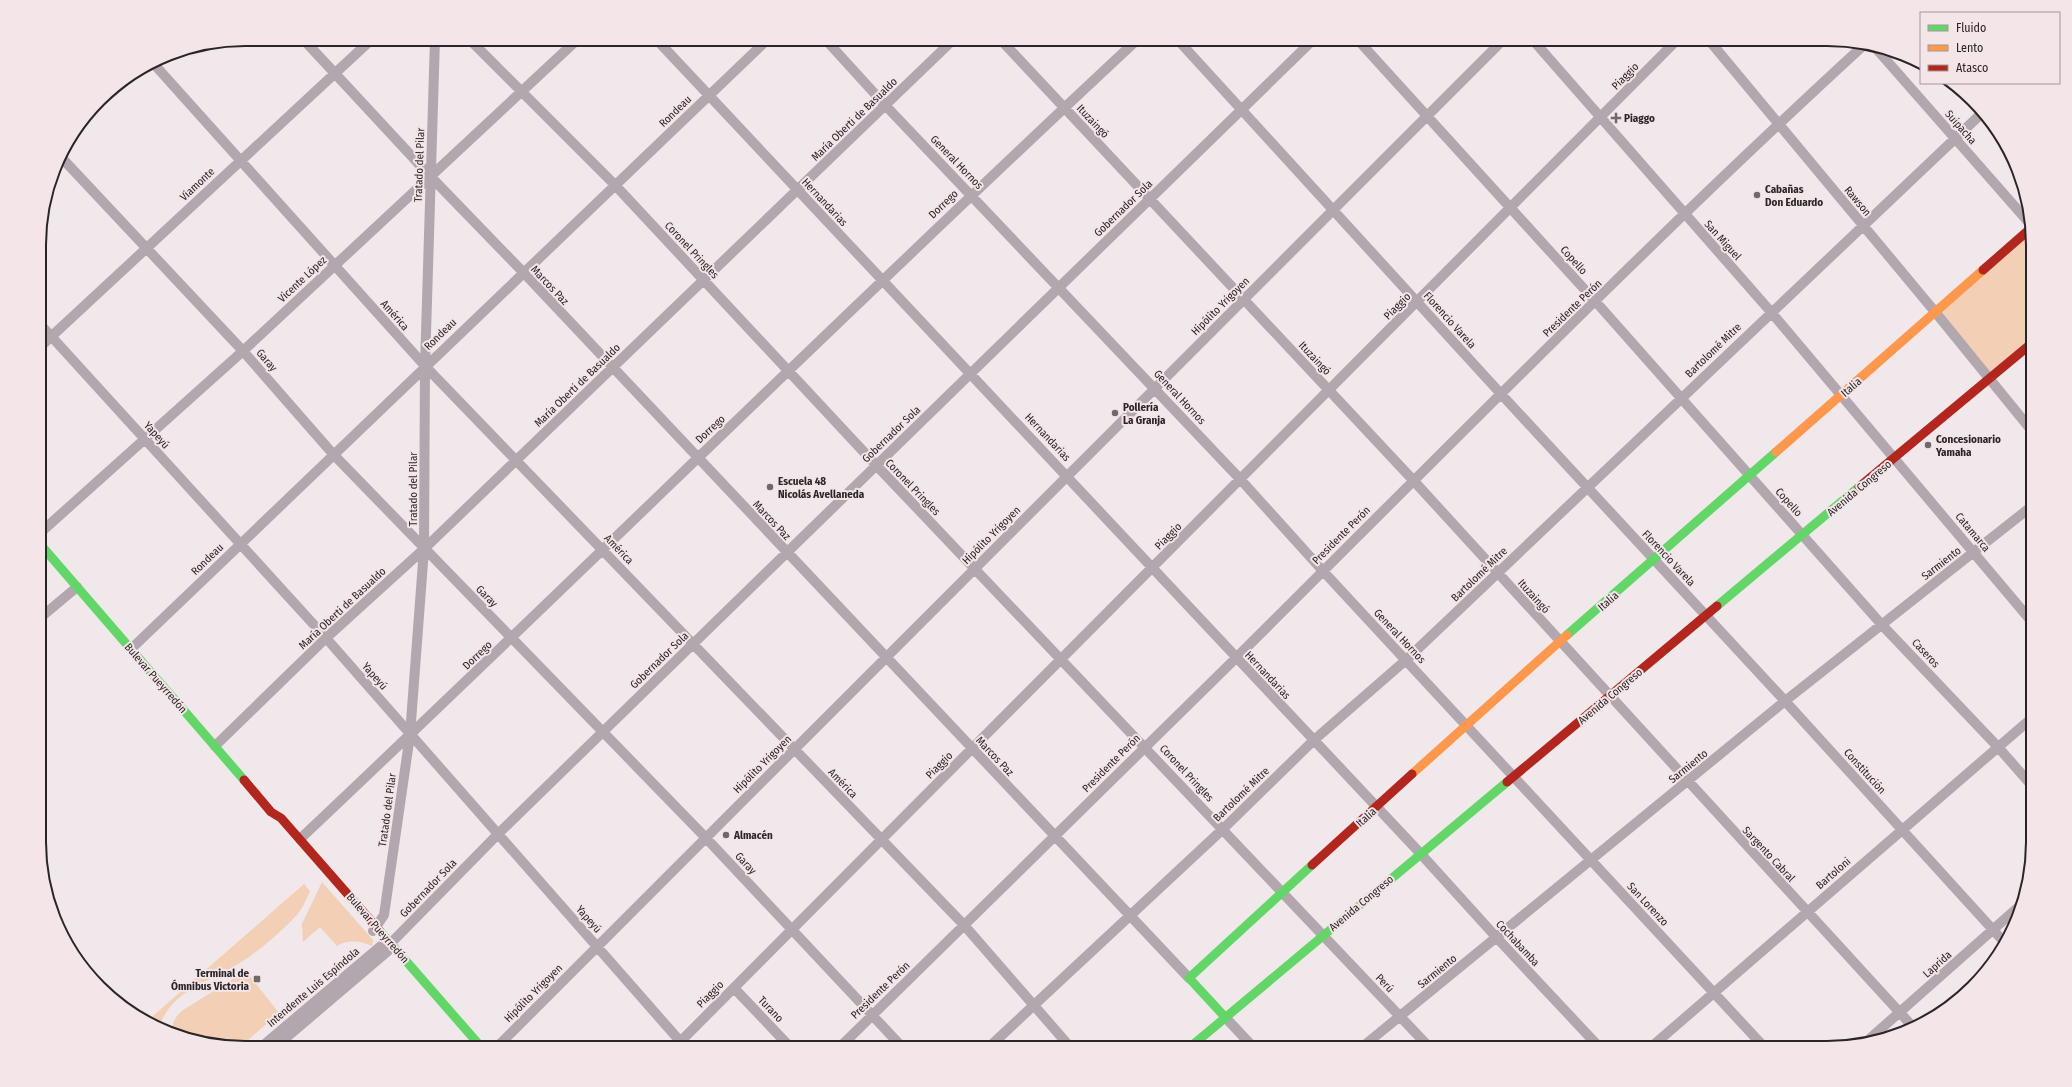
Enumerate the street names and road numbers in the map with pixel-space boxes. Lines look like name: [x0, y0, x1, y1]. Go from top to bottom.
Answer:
street label: Piaggio: [1609, 60, 1642, 93]
street label: María Oberti de Basualdo: [809, 75, 900, 164]
street label: Rondeau: [657, 93, 694, 130]
street label: Ituzaingó: [1074, 102, 1112, 141]
street label: Suipacha: [1942, 108, 1979, 147]
street label: Tratado del Pilar: [412, 128, 427, 202]
street label: General Hornos: [928, 133, 986, 192]
street label: Viamonte: [177, 165, 217, 204]
street label: Hernandarias: [799, 176, 850, 229]
street label: Gobernador Sola: [1091, 177, 1155, 239]
street label: Rawson: [1841, 184, 1874, 219]
street label: Dorrego: [926, 187, 961, 221]
street label: San Miguel: [1701, 218, 1744, 263]
street label: Coronel Pringles: [662, 219, 722, 282]
street label: Copello: [1557, 243, 1590, 277]
street label: Vicente López: [275, 253, 330, 305]
street label: Marcos Paz: [528, 263, 572, 308]
street label: Hipólito Yrigoyen: [1189, 275, 1252, 338]
street label: Presidente Perón: [1540, 277, 1604, 340]
street label: Florencio Varela: [1421, 289, 1478, 351]
street label: Piaggio: [1381, 290, 1414, 323]
street label: América: [378, 298, 412, 333]
street label: Rondeau: [422, 316, 459, 353]
street label: Bartolomé Mitre: [1683, 320, 1744, 380]
street label: Ituzaingó: [1296, 339, 1334, 378]
street label: María Oberti de Basualdo: [532, 341, 623, 430]
street label: Garay: [253, 347, 280, 374]
street label: General Hornos: [1151, 367, 1208, 428]
street label: Italia: [1838, 375, 1864, 400]
street label: Gobernador Sola: [859, 403, 923, 465]
street label: Hernandarias: [1022, 411, 1073, 464]
street label: Dorrego: [693, 412, 728, 446]
street label: Yapeyú: [141, 419, 172, 452]
street label: Tratado del Pilar: [407, 452, 420, 526]
street label: Coronel Pringles: [883, 456, 943, 518]
street label: Avenida Congreso: [1824, 458, 1894, 519]
street label: Copello: [1772, 485, 1805, 519]
street label: Marcos Paz: [750, 498, 794, 543]
street label: Hipólito Yrigoyen: [960, 504, 1023, 567]
street label: Presidente Perón: [1310, 504, 1373, 567]
street label: Catamarca: [1952, 510, 1993, 555]
street label: Piaggio: [1152, 520, 1185, 553]
street label: Florencio Varela: [1639, 528, 1698, 589]
street label: América: [601, 532, 636, 567]
street label: Rondeau: [189, 541, 226, 578]
street label: Bartolomé Mitre: [1449, 544, 1510, 604]
street label: Sarmiento: [1919, 544, 1964, 583]
street label: María Oberti de Basualdo: [296, 564, 389, 652]
street label: Ituzaingó: [1515, 577, 1552, 616]
street label: Garay: [473, 583, 500, 610]
street label: Italia: [1595, 589, 1621, 614]
street label: General Hornos: [1371, 606, 1428, 667]
street label: Gobernador Sola: [627, 629, 691, 691]
street label: Caseros: [1909, 636, 1943, 671]
street label: Dorrego: [460, 638, 495, 672]
street label: Bulevar Pueyrredón: [122, 641, 190, 716]
street label: Hernandarias: [1242, 649, 1293, 702]
street label: Yapeyú: [359, 660, 390, 693]
street label: Avenida Congreso: [1575, 666, 1645, 727]
street label: Presidente Perón: [1080, 732, 1143, 795]
street label: Hipólito Yrigoyen: [731, 733, 794, 796]
street label: Marcos Paz: [973, 734, 1017, 779]
street label: Coronel Pringles: [1157, 742, 1217, 805]
street label: Constitución: [1841, 746, 1888, 797]
street label: Sarmiento: [1666, 747, 1711, 786]
street label: Piaggio: [923, 749, 956, 782]
street label: Bartolomé Mitre: [1211, 764, 1272, 824]
street label: América: [825, 766, 860, 801]
street label: Tratado del Pilar: [376, 772, 399, 848]
street label: Italia: [1354, 805, 1379, 830]
street label: Sargento Cabral: [1740, 824, 1798, 885]
street label: Garay: [732, 850, 759, 877]
street label: Bartoloni: [1813, 855, 1853, 892]
street label: Gobernador Sola: [397, 856, 459, 920]
street label: Avenida Congreso: [1326, 873, 1396, 934]
street label: San Lorenzo: [1624, 880, 1671, 929]
street label: Bulevar Pueyrredón: [344, 891, 412, 966]
street label: Yapeyú: [573, 903, 604, 936]
street label: Cochabamba: [1493, 918, 1542, 969]
street label: Intendente Luis Espíndola: [264, 945, 362, 1030]
street label: Laprida: [1920, 948, 1954, 981]
street label: Sarmiento: [1415, 952, 1460, 991]
street label: Presidente Perón: [848, 959, 912, 1022]
street label: Hipólito Yrigoyen: [502, 962, 565, 1025]
street label: Perú: [1373, 971, 1396, 995]
street label: Piaggio: [694, 978, 727, 1011]
street label: Turano: [755, 994, 786, 1025]

